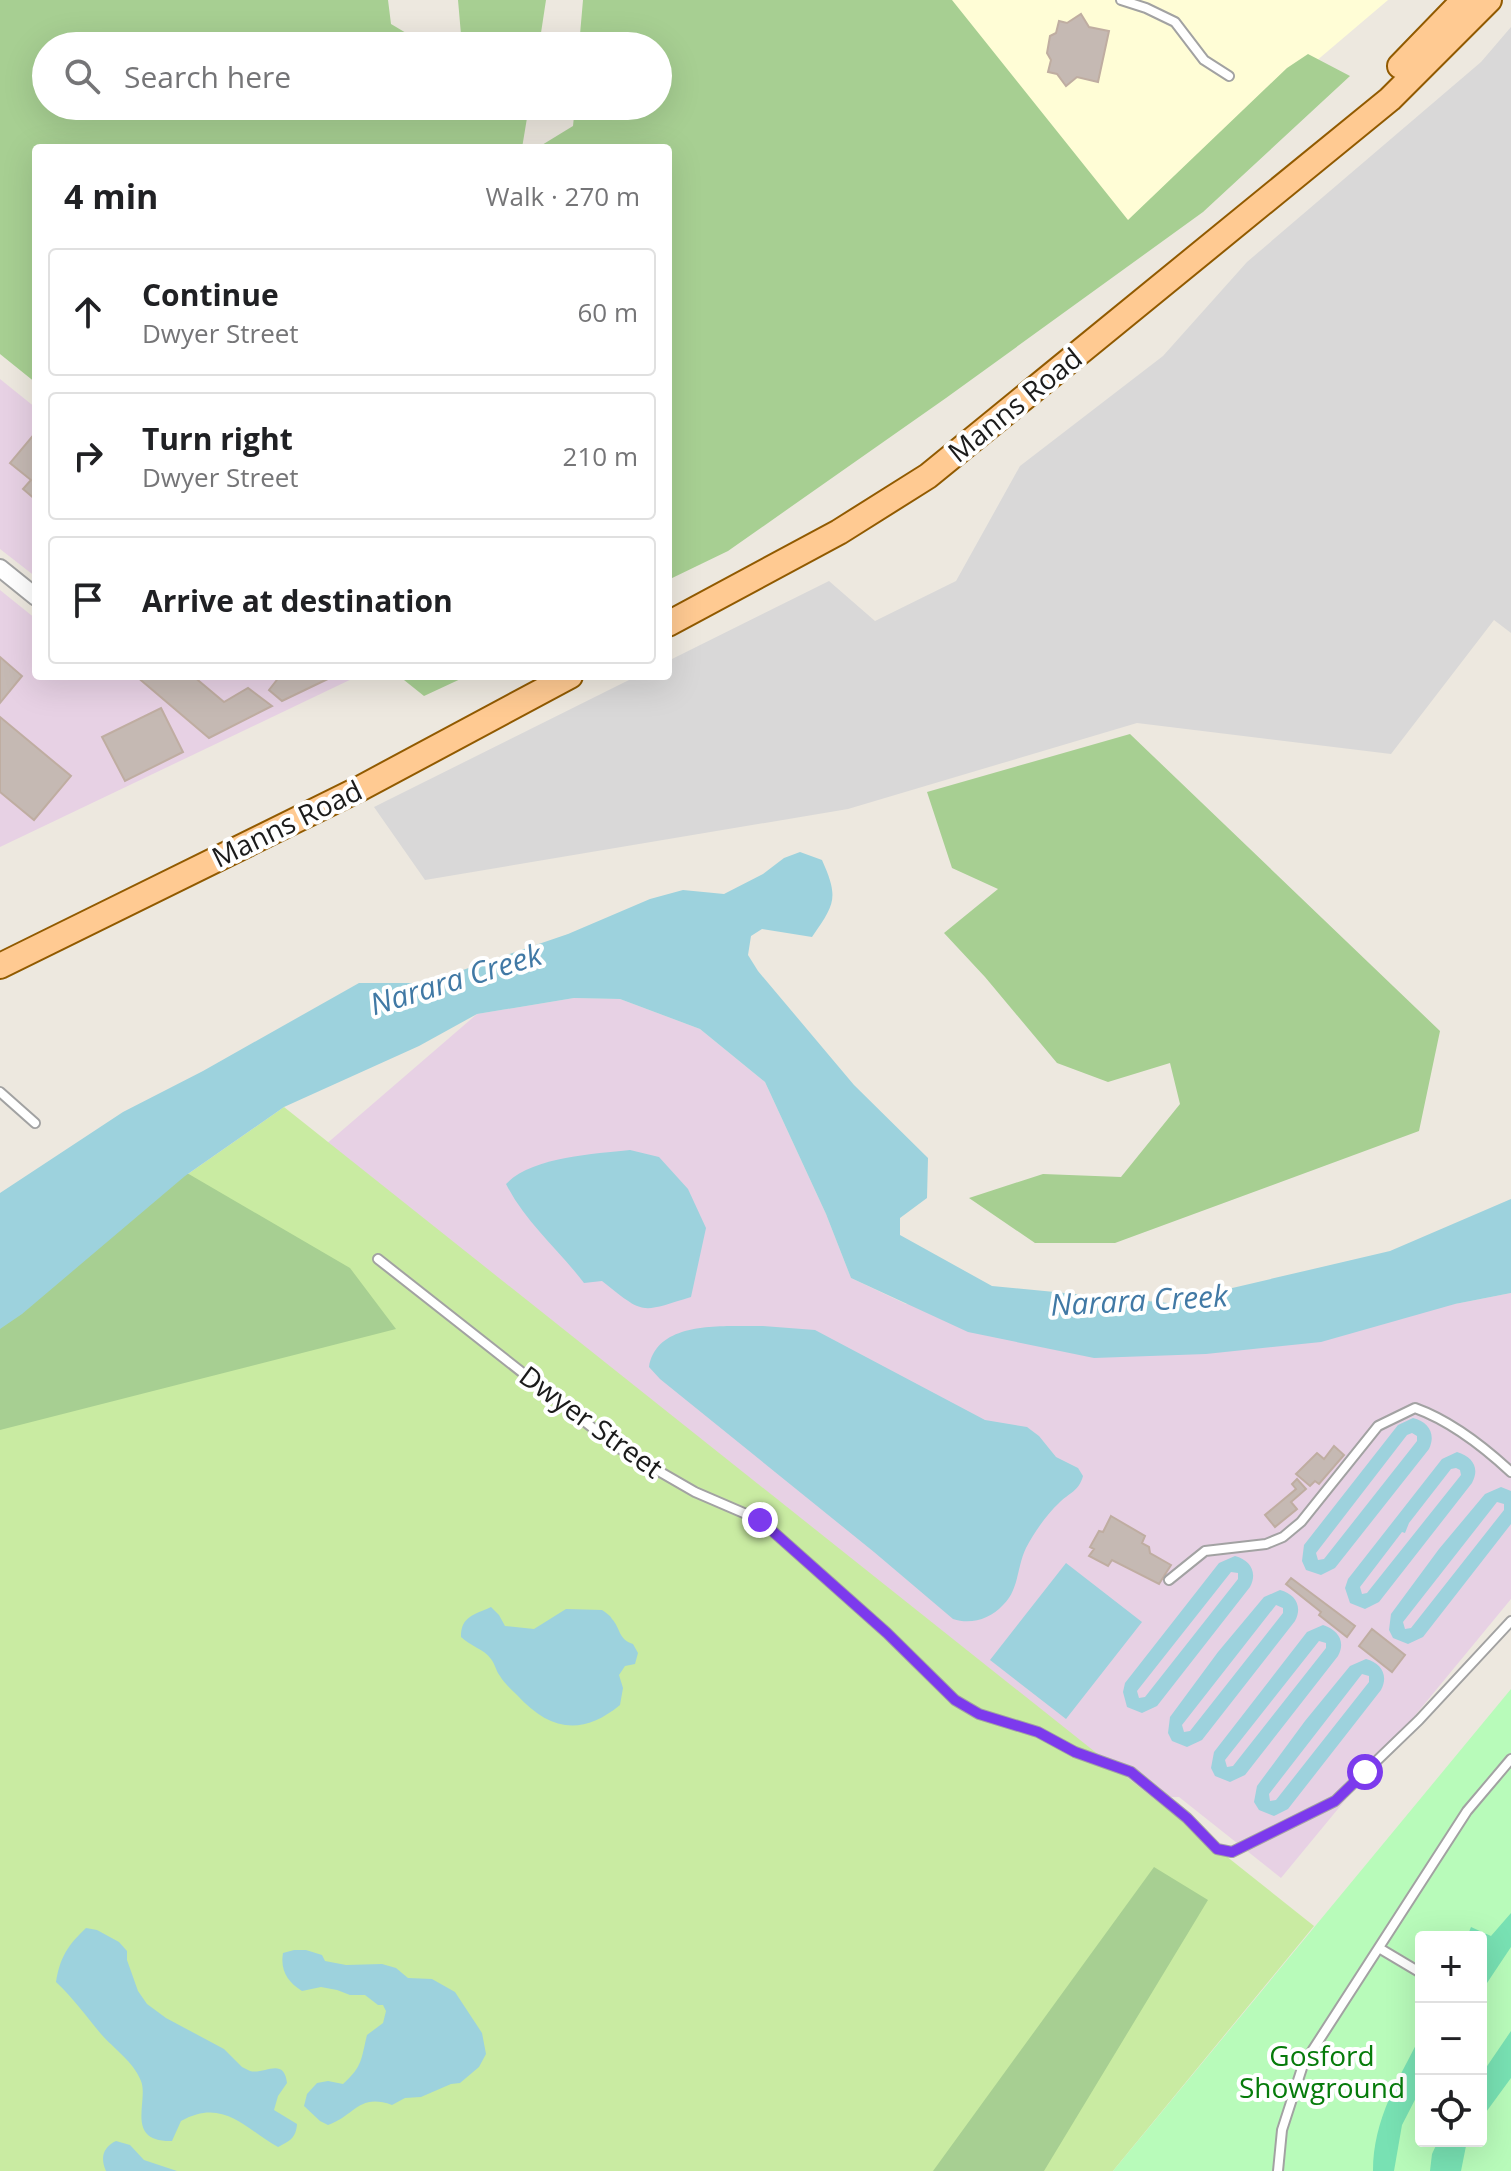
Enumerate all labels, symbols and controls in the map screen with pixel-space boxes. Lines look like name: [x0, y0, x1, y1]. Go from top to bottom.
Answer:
search box: [32, 32, 672, 120]
icon: search: [60, 54, 104, 98]
text: Search here: [124, 56, 291, 97]
text: 4 min: [64, 173, 158, 219]
text: Walk · 270 m: [486, 178, 640, 214]
text: Continue: [142, 274, 279, 315]
icon: ahead: [66, 290, 110, 334]
text: 60 m: [577, 294, 638, 330]
text: Dwyer Street: [142, 315, 299, 351]
street label: Manns Road: [939, 338, 1089, 470]
text: Turn right: [142, 418, 293, 459]
icon: right: [66, 434, 110, 478]
text: 210 m: [563, 438, 638, 474]
text: Dwyer Street: [142, 459, 299, 495]
icon: arrive: [66, 578, 110, 622]
text: Arrive at destination: [142, 580, 453, 621]
street label: Manns Road: [205, 770, 368, 876]
water label: Narara Creek: [365, 933, 548, 1024]
water label: Narara Creek: [1049, 1274, 1230, 1325]
street label: Dwyer Street: [512, 1356, 671, 1486]
route end: [742, 1502, 778, 1538]
route start: [1347, 1754, 1383, 1790]
map controls: [1415, 1931, 1487, 2147]
button: +: [1415, 1931, 1487, 2003]
button: −: [1415, 2003, 1487, 2075]
park label: Gosford Showground: [1239, 2036, 1405, 2106]
button: locate: [1415, 2075, 1487, 2147]

